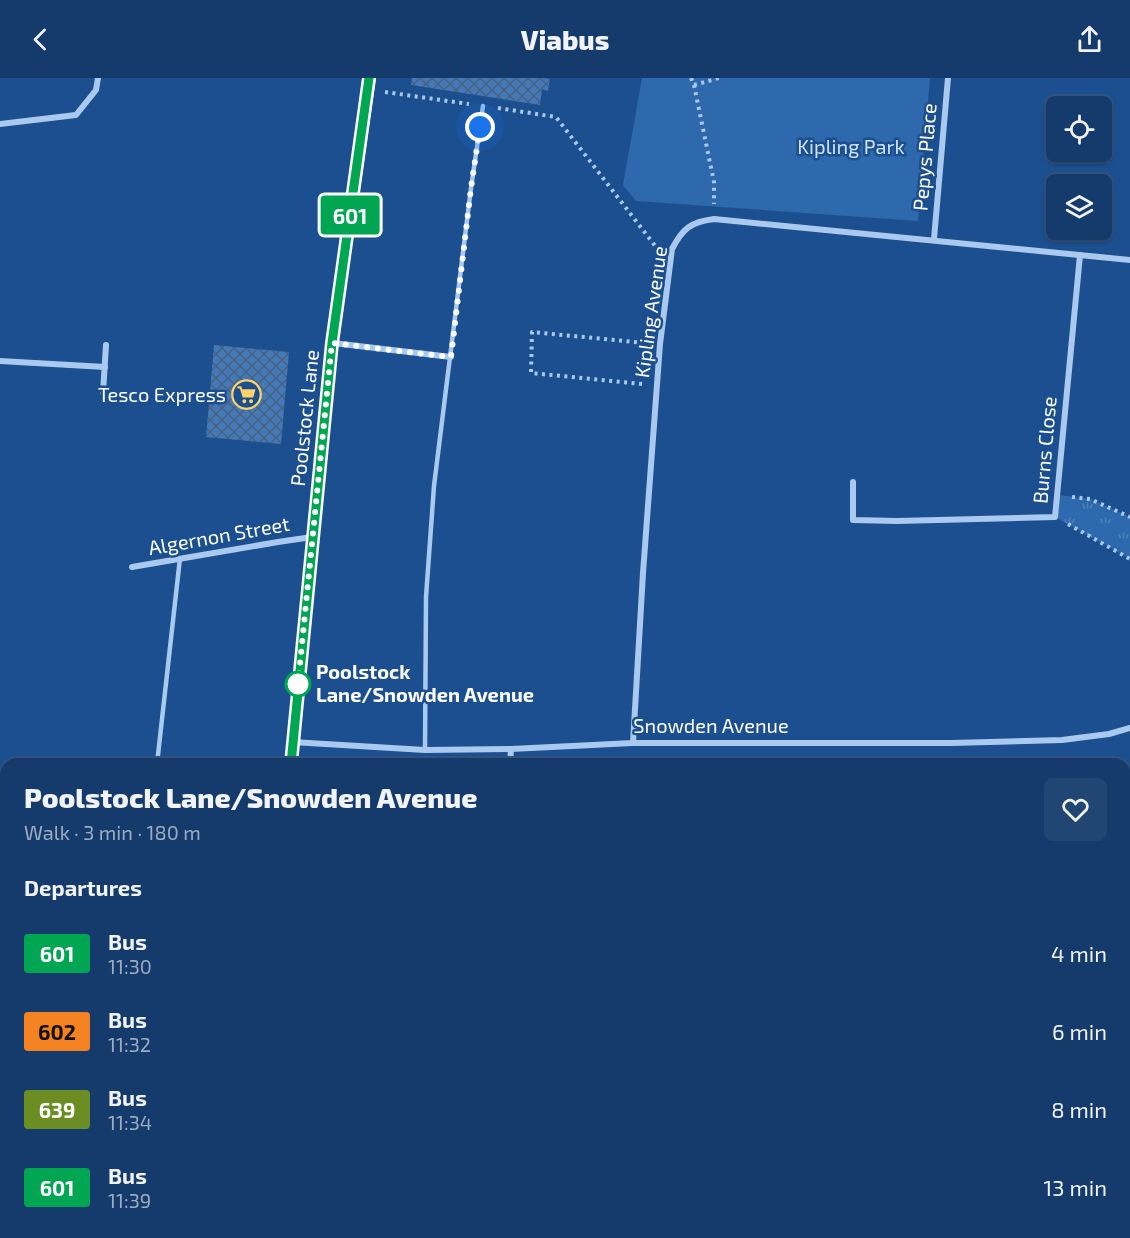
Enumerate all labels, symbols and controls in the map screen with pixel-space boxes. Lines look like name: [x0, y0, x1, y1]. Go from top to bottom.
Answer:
icon: back: [24, 23, 57, 56]
text: Viabus: [521, 23, 609, 55]
icon: share: [1073, 23, 1106, 56]
map controls: [1046, 96, 1112, 240]
button: locate: [1046, 96, 1112, 162]
street label: Pepys Place: [907, 102, 941, 212]
your location: [465, 112, 495, 142]
park label: Kipling Park: [797, 134, 905, 158]
button: layers: [1046, 174, 1112, 240]
line badge: 601: [316, 196, 385, 234]
text: 601: [333, 203, 367, 228]
street label: Kipling Avenue: [629, 244, 671, 379]
street label: Poolstock Lane: [285, 348, 323, 487]
supermarket icon: Tesco Express: [231, 379, 263, 411]
place label: Tesco Express: [98, 382, 226, 406]
street label: Burns Close: [1027, 395, 1061, 505]
street label: Algernon Street: [146, 511, 292, 559]
place label: Poolstock Lane/Snowden Avenue: [316, 659, 534, 706]
marker: Poolstock Lane/Snowden Avenue: [285, 671, 311, 697]
street label: Snowden Avenue: [633, 713, 789, 737]
button: heart: [1044, 778, 1107, 841]
text: Poolstock Lane/Snowden Avenue: [24, 780, 477, 814]
text: Walk · 3 min · 180 m: [24, 820, 201, 844]
text: Departures: [24, 874, 142, 900]
text: Bus: [108, 928, 147, 954]
text: 4 min: [1051, 940, 1107, 966]
text: 601: [40, 941, 74, 966]
text: 11:30: [108, 954, 152, 978]
text: Bus: [108, 1006, 147, 1032]
text: 6 min: [1052, 1018, 1107, 1044]
text: 602: [38, 1019, 76, 1044]
text: 11:32: [108, 1032, 151, 1056]
text: Bus: [108, 1084, 147, 1110]
text: 8 min: [1051, 1096, 1107, 1122]
text: 639: [39, 1097, 75, 1122]
text: 11:34: [108, 1110, 152, 1134]
text: Bus: [108, 1162, 147, 1188]
text: 13 min: [1044, 1174, 1107, 1200]
text: 601: [40, 1175, 74, 1200]
text: 11:39: [108, 1188, 151, 1212]

